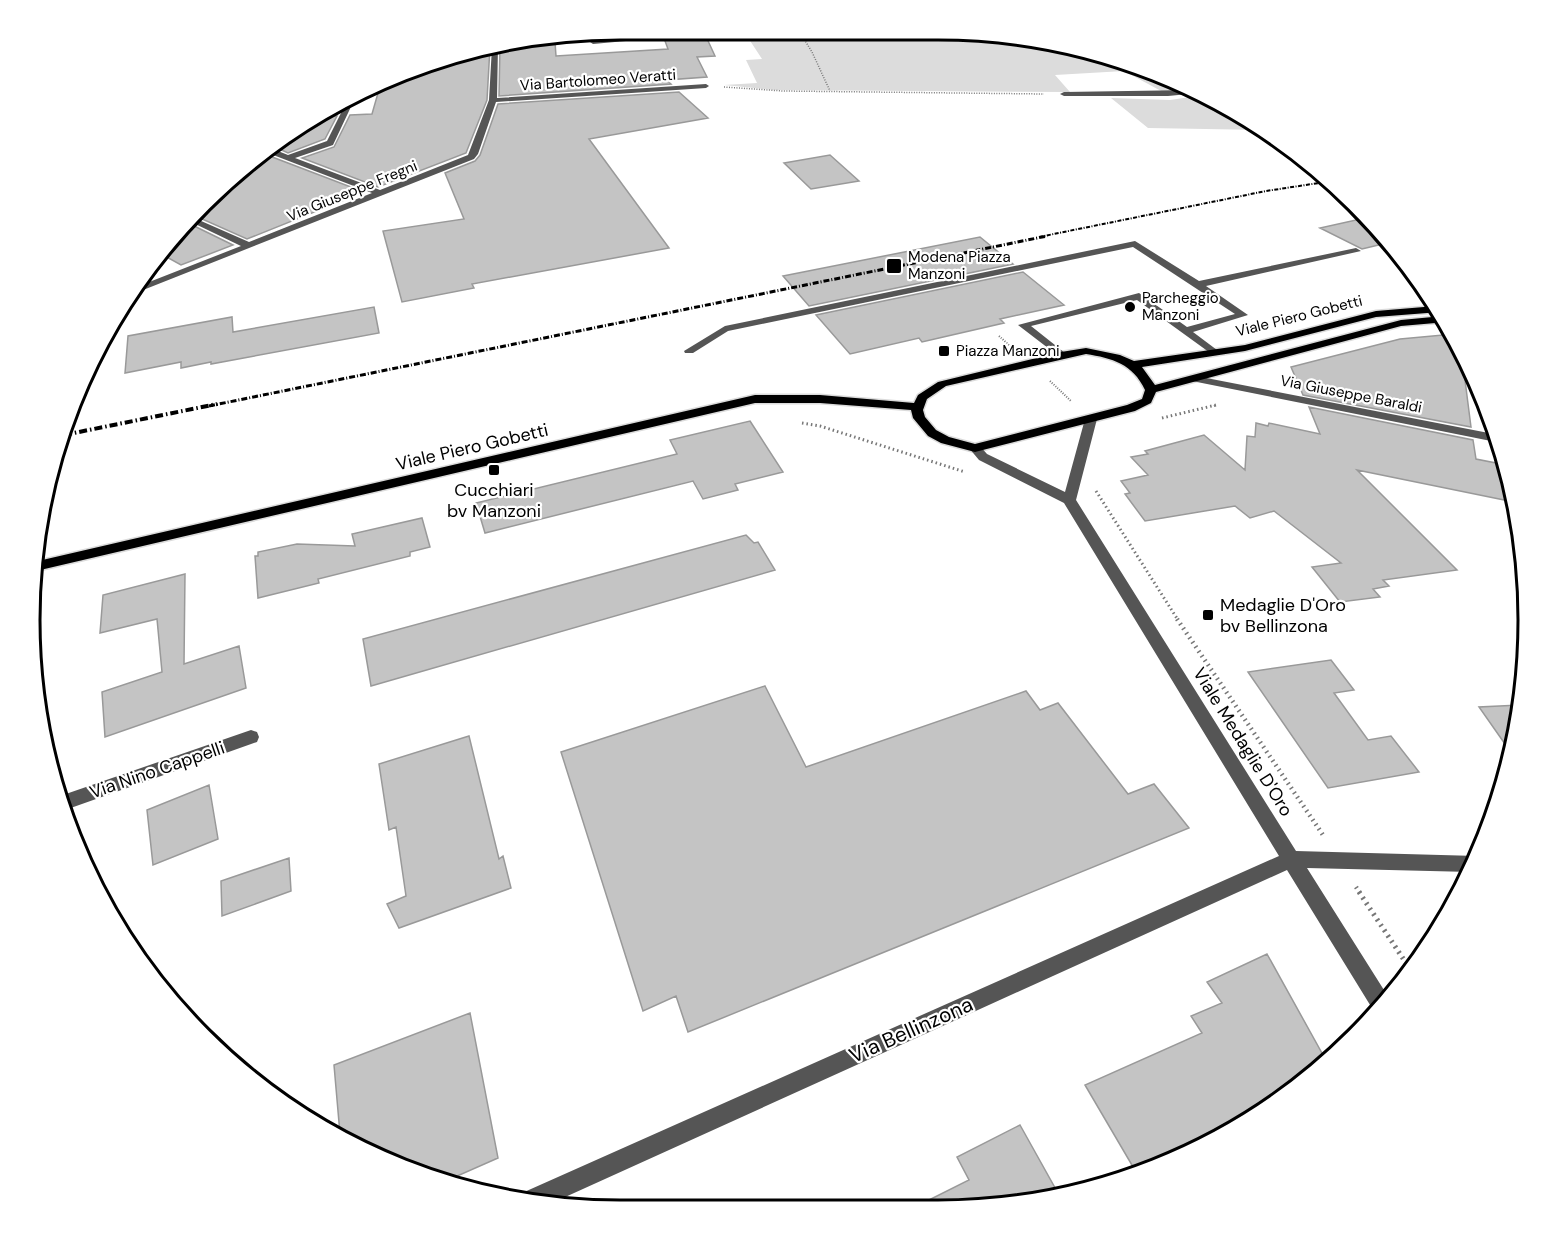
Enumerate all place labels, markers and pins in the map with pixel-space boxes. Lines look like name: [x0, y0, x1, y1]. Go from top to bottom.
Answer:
place label: Modena Piazza Manzoni: [908, 247, 1011, 284]
marker: Modena Piazza Manzoni: [885, 257, 903, 275]
place label: Parcheggio Manzoni: [1142, 288, 1219, 325]
marker: Parcheggio Manzoni: [1123, 300, 1137, 314]
place label: Piazza Manzoni: [956, 341, 1060, 361]
marker: Piazza Manzoni: [937, 344, 951, 358]
marker: Cucchiari bv Manzoni: [487, 463, 501, 477]
place label: Cucchiari bv Manzoni: [447, 478, 541, 523]
place label: Medaglie D'Oro bv Bellinzona: [1220, 593, 1346, 638]
marker: Medaglie D'Oro bv Bellinzona: [1201, 608, 1215, 622]

